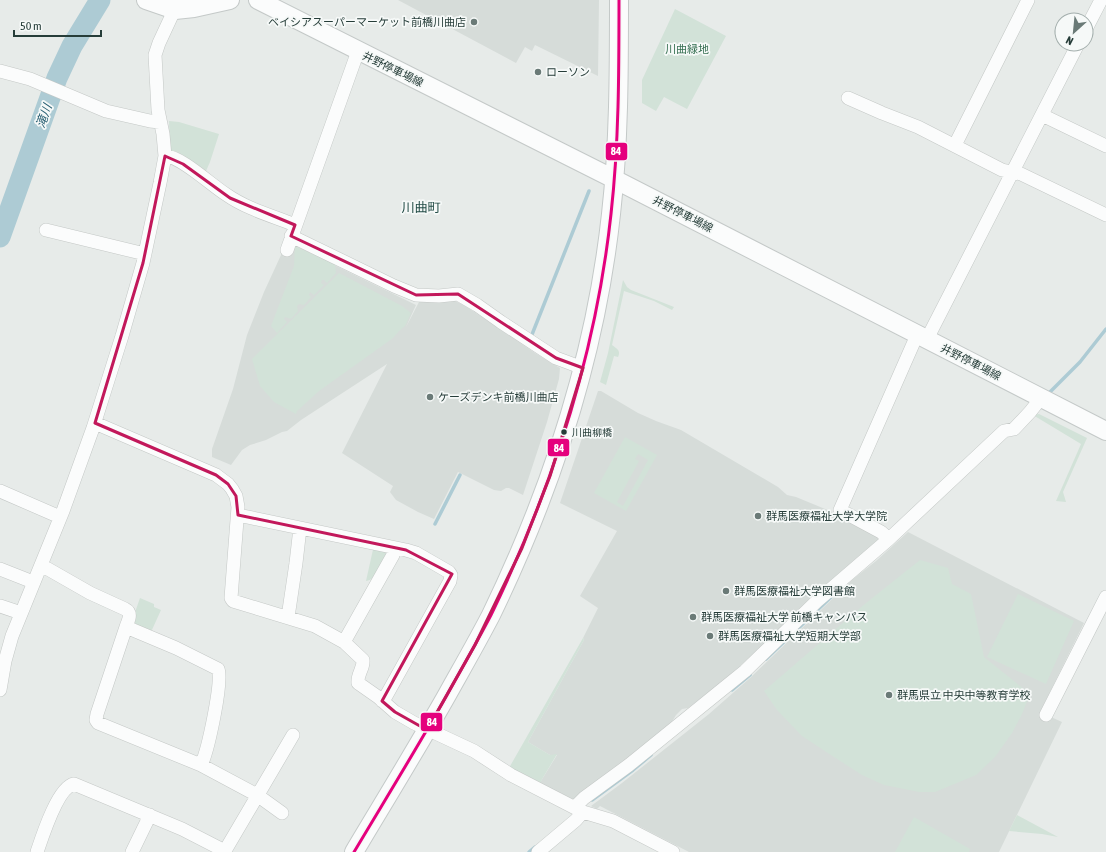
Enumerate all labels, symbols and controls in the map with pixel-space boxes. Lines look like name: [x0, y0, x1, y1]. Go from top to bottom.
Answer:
scale bar: [14, 12, 101, 38]
north arrow: [1054, 12, 1094, 52]
place label: ベイシアスーパーマーケット前橋川曲店: [268, 16, 466, 28]
marker: ベイシアスーパーマーケット前橋川曲店: [469, 17, 479, 27]
text: 50 m: [20, 19, 42, 33]
text: N: [1064, 34, 1075, 48]
park label: 川曲緑地: [665, 43, 709, 55]
street label: 井野停車場線: [361, 49, 425, 89]
place label: ローソン: [546, 66, 590, 78]
marker: ローソン: [533, 67, 543, 77]
water label: 滝川: [33, 100, 55, 130]
line badge: 84: [605, 142, 628, 161]
text: 84: [611, 145, 621, 157]
street label: 井野停車場線: [651, 194, 715, 234]
district label: 川曲町: [401, 200, 441, 215]
street label: 井野停車場線: [939, 342, 1003, 382]
place label: ケーズデンキ前橋川曲店: [438, 391, 558, 403]
marker: ケーズデンキ前橋川曲店: [425, 392, 435, 402]
marker: 川曲柳橋: [559, 427, 569, 437]
place label: 川曲柳橋: [572, 427, 612, 438]
line badge: 84: [547, 438, 570, 457]
text: 84: [554, 442, 564, 454]
place label: 群馬医療福祉大学大学院: [766, 510, 887, 522]
marker: 群馬医療福祉大学大学院: [753, 511, 763, 521]
place label: 群馬医療福祉大学図書館: [734, 585, 855, 597]
marker: 群馬医療福祉大学図書館: [721, 586, 731, 596]
place label: 群馬医療福祉大学 前橋キャンパス: [701, 611, 868, 623]
marker: 群馬医療福祉大学 前橋キャンパス: [688, 612, 698, 622]
place label: 群馬医療福祉大学短期大学部: [718, 630, 861, 642]
marker: 群馬医療福祉大学短期大学部: [705, 631, 715, 641]
place label: 群馬県立 中央中等教育学校: [897, 689, 1031, 701]
marker: 群馬県立 中央中等教育学校: [884, 690, 894, 700]
line badge: 84: [420, 712, 443, 732]
text: 84: [427, 716, 437, 728]

